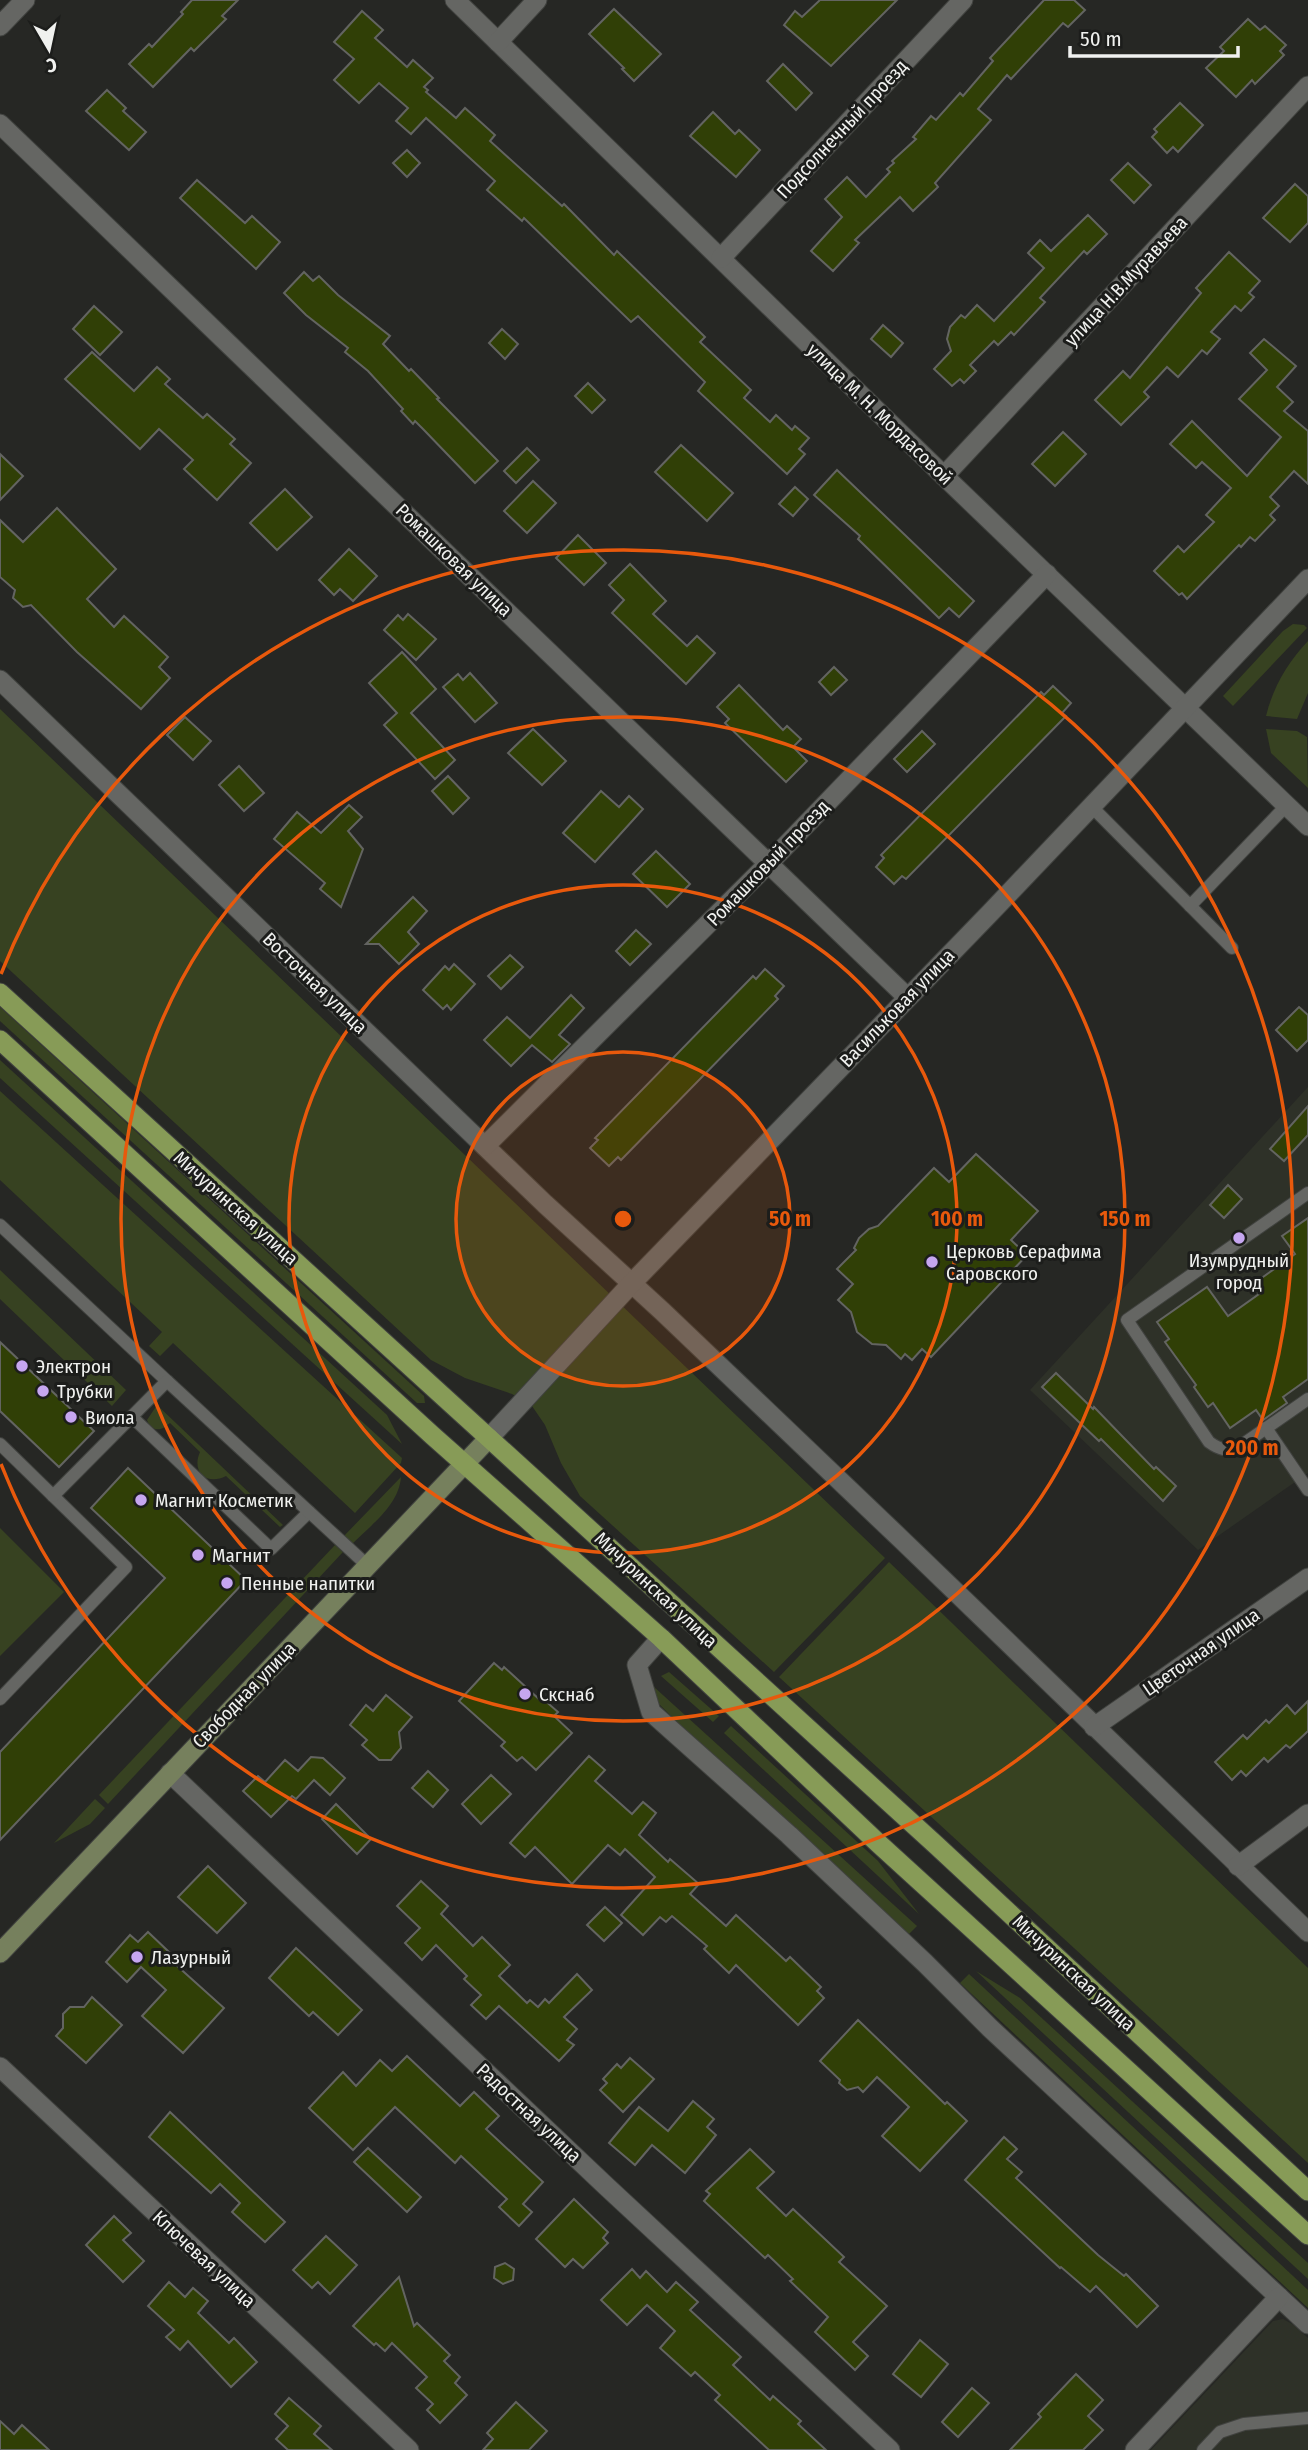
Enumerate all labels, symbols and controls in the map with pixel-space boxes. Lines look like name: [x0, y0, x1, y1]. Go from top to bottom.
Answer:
north arrow: [14, 14, 84, 84]
scale bar: [1070, 14, 1238, 58]
text: 50 m: [1080, 26, 1122, 52]
text: С: [45, 53, 58, 77]
street label: Подсолнечный проезд: [772, 55, 912, 203]
street label: улица Н.В.Муравьева: [1060, 211, 1192, 351]
street label: улица М. Н. Мордасовой: [802, 338, 958, 490]
street label: Ромашковая улица: [391, 499, 517, 621]
street label: Ромашковый проезд: [702, 795, 834, 931]
street label: Восточная улица: [258, 927, 372, 1039]
street label: Васильковая улица: [835, 944, 959, 1072]
street label: Мичуринская улица: [169, 1146, 303, 1270]
text: 50 m: [769, 1206, 811, 1232]
text: 100 m: [931, 1206, 983, 1232]
text: 150 m: [1099, 1206, 1151, 1232]
centre of rings: [611, 1207, 635, 1231]
marker: Изумрудный город: [1231, 1230, 1247, 1246]
place label: Церковь Серафима Саровского: [946, 1240, 1101, 1285]
place label: Изумрудный город: [1189, 1249, 1289, 1294]
marker: Церковь Серафима Саровского: [924, 1254, 940, 1270]
place label: Электрон: [36, 1355, 111, 1378]
marker: Электрон: [14, 1358, 30, 1374]
place label: Трубки: [57, 1380, 113, 1403]
marker: Трубки: [35, 1383, 51, 1399]
place label: Виола: [85, 1406, 134, 1429]
marker: Виола: [63, 1409, 79, 1425]
text: 200 m: [1224, 1435, 1279, 1461]
place label: Магнит Косметик: [155, 1489, 293, 1512]
marker: Магнит Косметик: [133, 1492, 149, 1508]
street label: Мичуринская улица: [590, 1527, 722, 1653]
place label: Магнит: [212, 1544, 271, 1567]
marker: Магнит: [190, 1547, 206, 1563]
place label: Пенные напитки: [241, 1572, 375, 1595]
marker: Пенные напитки: [219, 1575, 235, 1591]
street label: Цветочная улица: [1138, 1603, 1264, 1701]
street label: Свободная улица: [187, 1637, 301, 1753]
place label: Скснаб: [539, 1683, 595, 1706]
marker: Скснаб: [517, 1686, 533, 1702]
street label: Мичуринская улица: [1008, 1910, 1140, 2036]
place label: Лазурный: [151, 1946, 231, 1969]
marker: Лазурный: [129, 1949, 145, 1965]
street label: Радостная улица: [472, 2059, 586, 2167]
street label: Ключевая улица: [148, 2205, 260, 2313]

